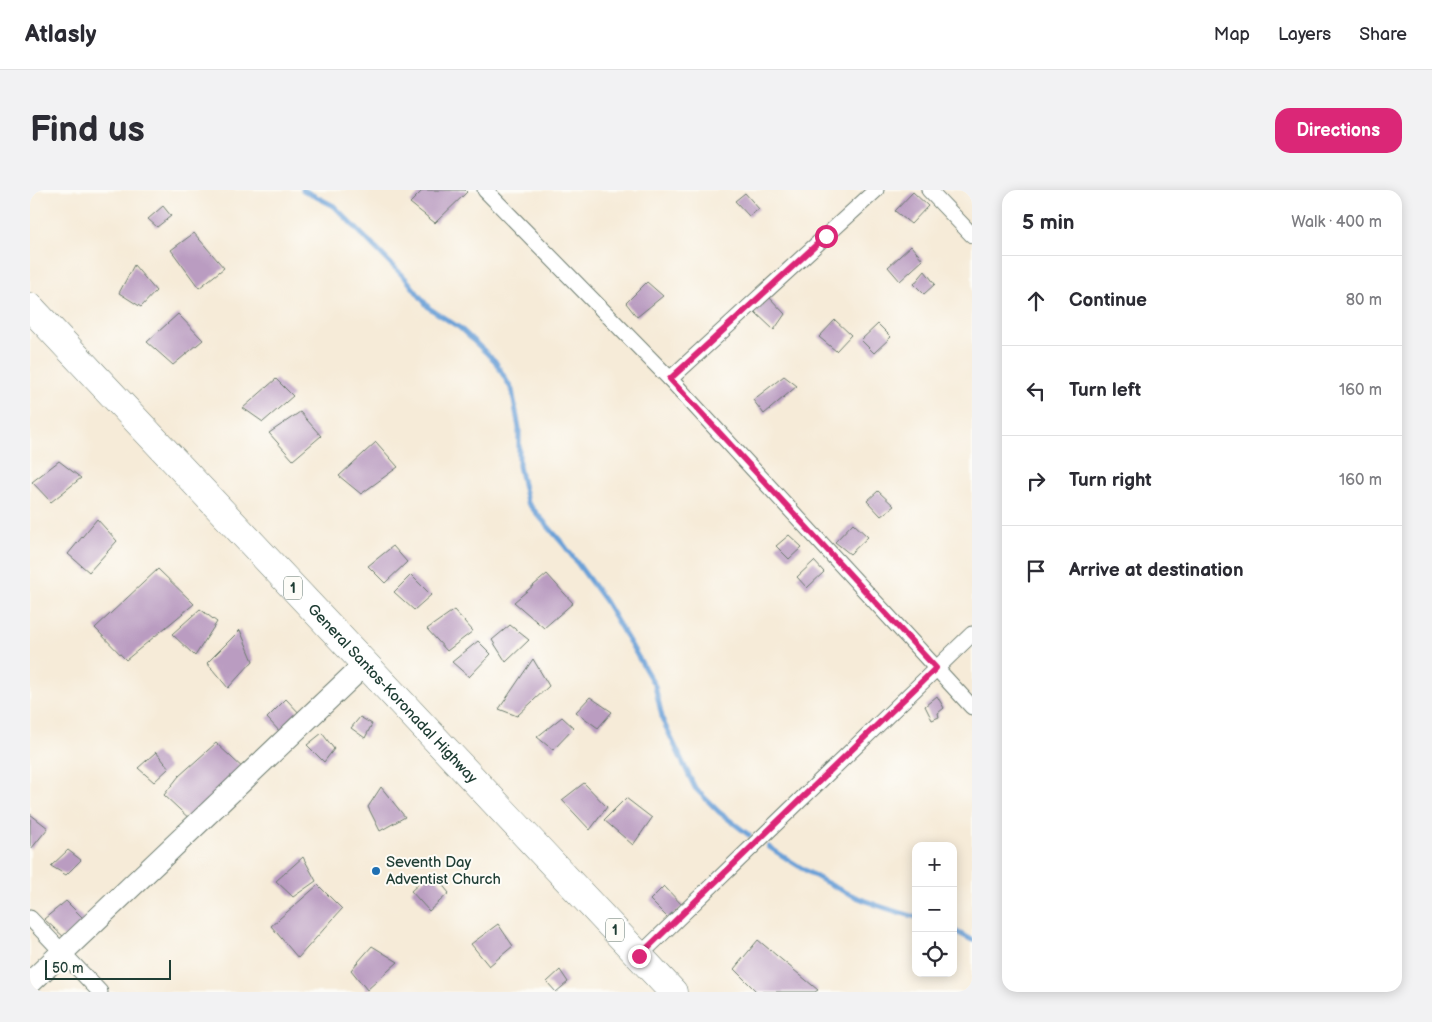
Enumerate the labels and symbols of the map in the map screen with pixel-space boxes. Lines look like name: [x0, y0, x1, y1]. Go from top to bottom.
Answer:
route start: [815, 225, 838, 248]
road number: 1: [284, 576, 302, 599]
street label: General Santos-Koronadal Highway: [304, 600, 482, 787]
place label: Seventh Day Adventist Church: [386, 853, 501, 889]
marker: Seventh Day Adventist Church: [370, 865, 382, 877]
road number: 1: [606, 918, 624, 942]
route end: [628, 945, 651, 968]
scale bar: [45, 957, 171, 980]

